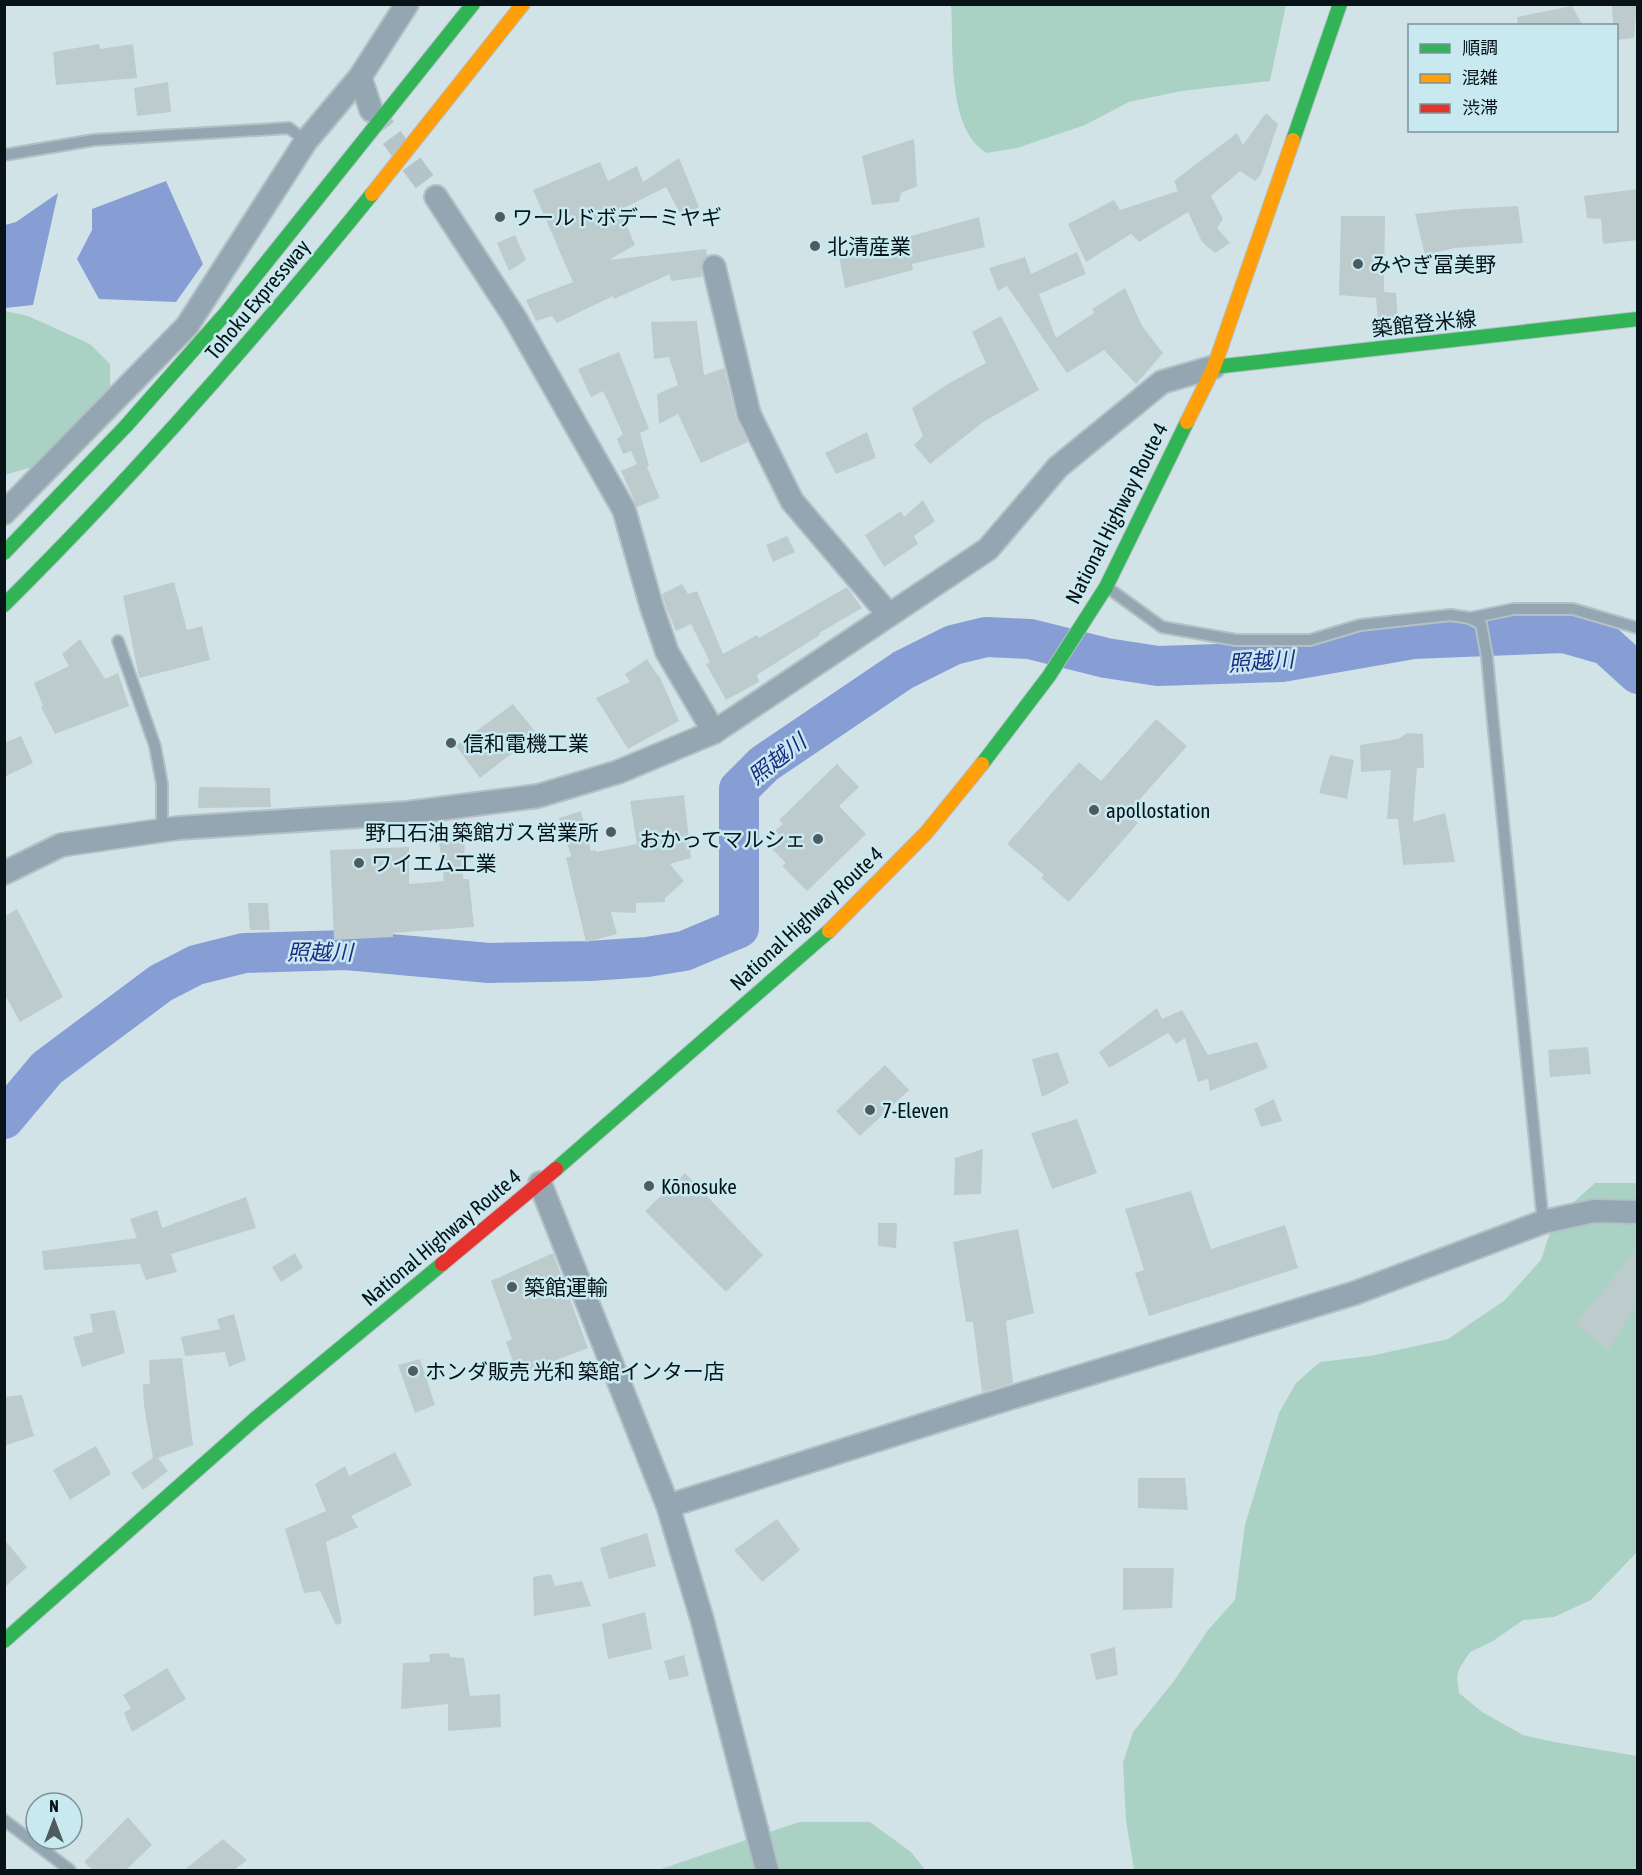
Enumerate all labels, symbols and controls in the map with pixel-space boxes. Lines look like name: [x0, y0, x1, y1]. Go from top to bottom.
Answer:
legend: [1408, 24, 1618, 132]
text: 順調: [1462, 37, 1498, 58]
text: 混雑: [1462, 67, 1498, 88]
text: 渋滞: [1462, 97, 1498, 118]
place label: ワールドボデーミヤギ: [512, 205, 722, 229]
marker: ワールドボデーミヤギ: [493, 210, 507, 224]
street label: Tohoku Expressway: [200, 234, 314, 364]
place label: 北清産業: [827, 234, 911, 258]
marker: 北清産業: [808, 239, 822, 253]
place label: みやぎ冨美野: [1370, 252, 1496, 276]
marker: みやぎ冨美野: [1351, 257, 1365, 271]
street label: 築館登米線: [1371, 306, 1477, 340]
street label: National Highway Route 4: [1060, 418, 1172, 607]
water label: 照越川: [1227, 646, 1297, 676]
water label: 照越川: [743, 727, 813, 790]
place label: 信和電機工業: [463, 731, 589, 755]
marker: 信和電機工業: [444, 736, 458, 750]
place label: apollostation: [1106, 798, 1211, 822]
marker: apollostation: [1087, 803, 1101, 817]
place label: 野口石油 築館ガス営業所: [365, 820, 599, 844]
marker: 野口石油 築館ガス営業所: [604, 825, 618, 839]
place label: おかってマルシェ: [639, 827, 806, 851]
marker: おかってマルシェ: [811, 832, 825, 846]
street label: National Highway Route 4: [725, 841, 887, 995]
place label: ワイエム工業: [371, 851, 497, 875]
marker: ワイエム工業: [352, 856, 366, 870]
water label: 照越川: [287, 939, 355, 965]
place label: 7-Eleven: [882, 1098, 949, 1122]
marker: 7-Eleven: [863, 1103, 877, 1117]
street label: National Highway Route 4: [357, 1164, 525, 1310]
place label: Kōnosuke: [661, 1174, 737, 1198]
marker: Kōnosuke: [642, 1179, 656, 1193]
place label: 築館運輸: [524, 1275, 608, 1299]
marker: 築館運輸: [505, 1280, 519, 1294]
place label: ホンダ販売 光和 築館インター店: [425, 1359, 725, 1383]
marker: ホンダ販売 光和 築館インター店: [406, 1364, 420, 1378]
north arrow: [24, 1791, 84, 1851]
text: N: [49, 1797, 59, 1815]

